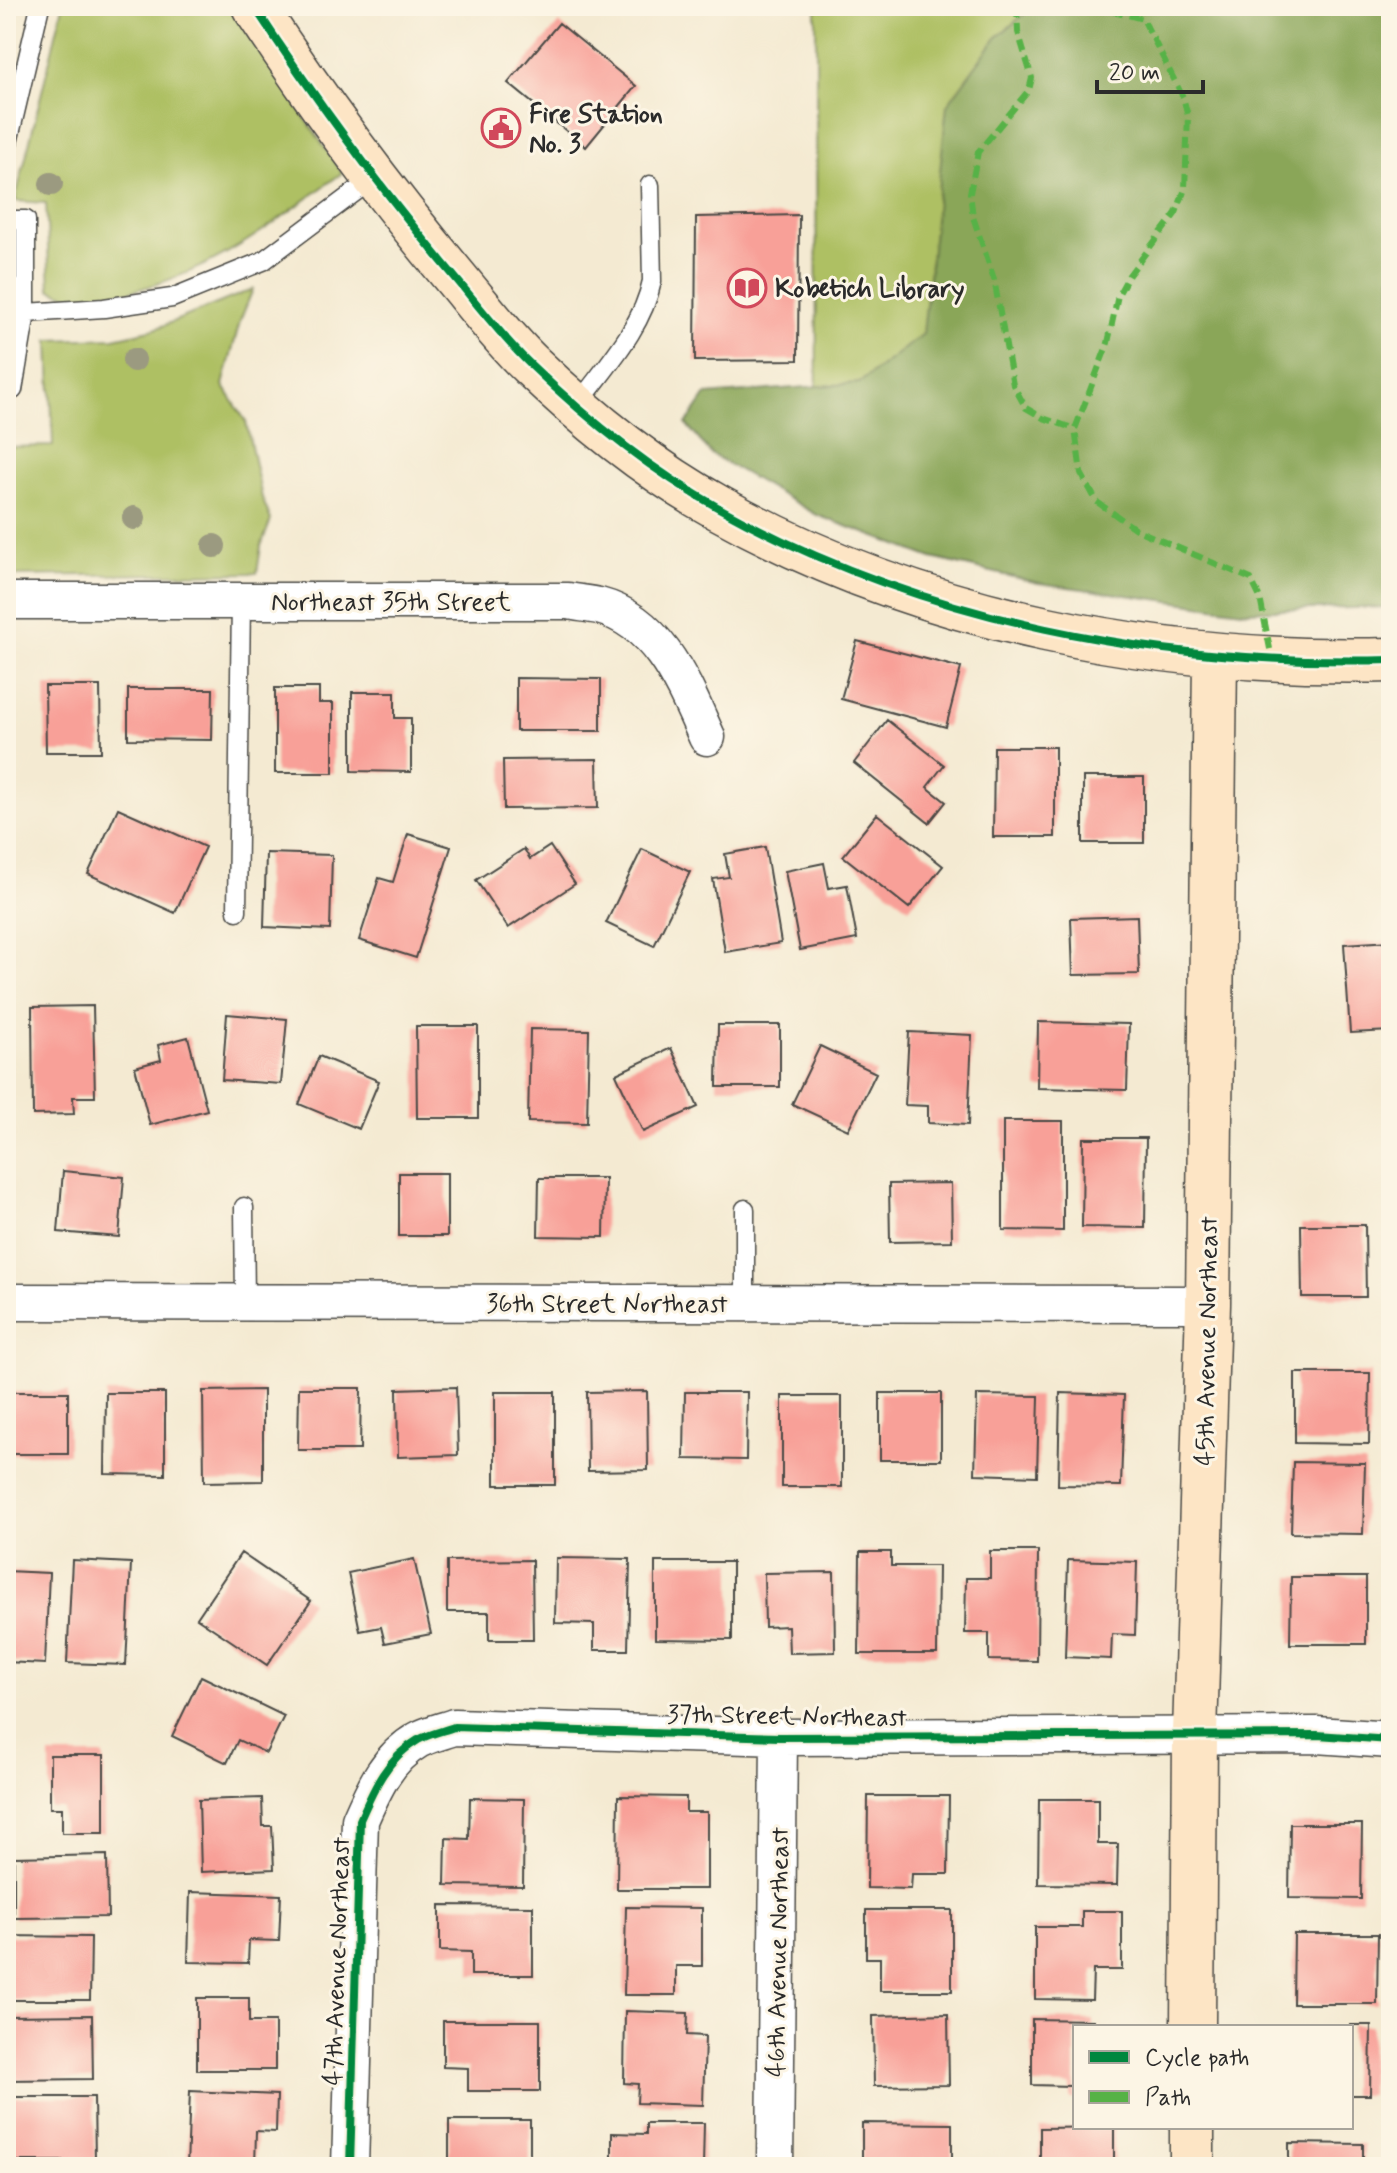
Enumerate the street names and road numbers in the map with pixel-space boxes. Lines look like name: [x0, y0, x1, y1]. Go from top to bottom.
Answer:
street label: Northeast 35th Street: [271, 586, 511, 620]
street label: 45th Avenue Northeast: [1189, 1216, 1227, 1466]
street label: 36th Street Northeast: [486, 1288, 728, 1322]
street label: 37th Street Northeast: [667, 1698, 907, 1736]
street label: 46th Avenue Northeast: [760, 1827, 798, 2077]
street label: 47th Avenue Northeast: [317, 1836, 359, 2086]

